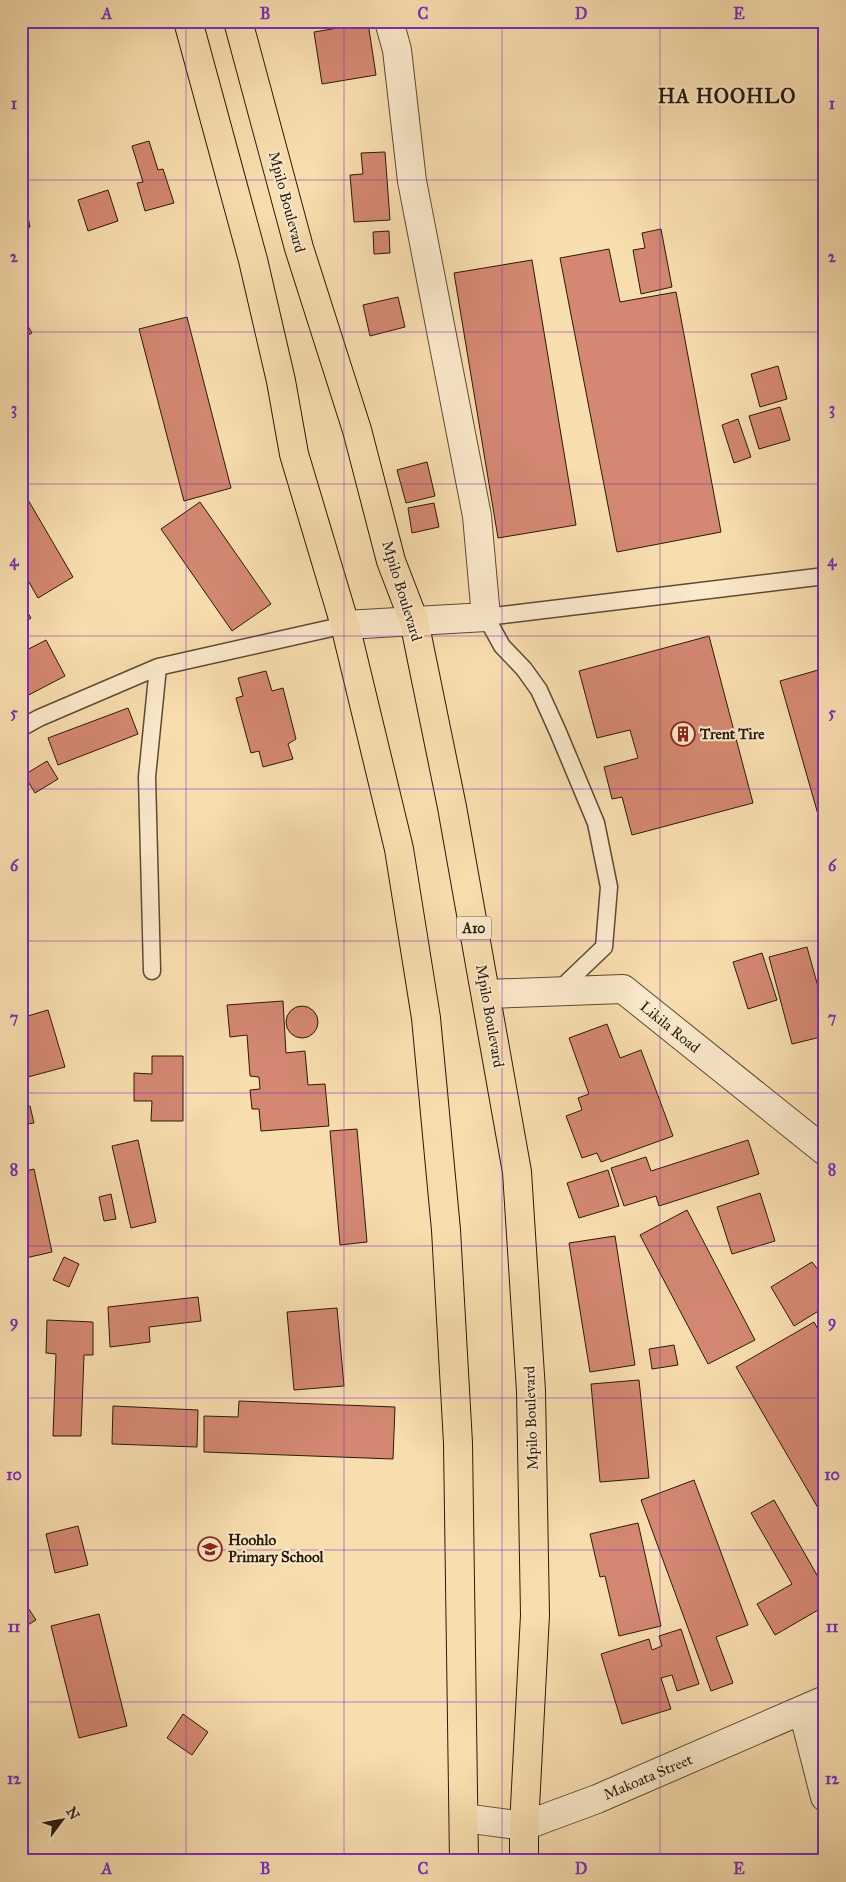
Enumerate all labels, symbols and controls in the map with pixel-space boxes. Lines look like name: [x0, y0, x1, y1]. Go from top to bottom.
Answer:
text: A: [101, 4, 113, 23]
text: B: [260, 4, 270, 23]
text: C: [418, 4, 429, 23]
text: D: [575, 4, 588, 23]
text: E: [733, 4, 745, 23]
district label: HA HOOHLO: [658, 84, 796, 108]
text: 1: [11, 94, 18, 113]
text: 1: [829, 94, 836, 113]
street label: Mpilo Boulevard: [265, 149, 309, 255]
text: 2: [10, 247, 19, 266]
text: 2: [828, 247, 837, 266]
text: 3: [11, 399, 17, 419]
text: 3: [829, 399, 835, 419]
street label: Mpilo Boulevard: [378, 539, 426, 644]
text: 4: [10, 551, 20, 571]
text: 4: [828, 551, 838, 571]
text: 5: [10, 703, 18, 722]
text: 5: [828, 703, 836, 722]
building icon: Trent Tire: [670, 721, 696, 747]
place label: Trent Tire: [699, 725, 765, 743]
text: 6: [10, 856, 19, 875]
text: 6: [828, 856, 837, 875]
road number: A10: [456, 916, 492, 940]
street label: Mpilo Boulevard: [472, 963, 508, 1069]
street label: Likila Road: [636, 997, 704, 1057]
text: 7: [10, 1008, 19, 1027]
text: 7: [828, 1008, 837, 1027]
text: 8: [10, 1160, 18, 1179]
text: 8: [828, 1160, 836, 1179]
text: 9: [10, 1312, 18, 1332]
text: 9: [828, 1312, 836, 1332]
street label: Mpilo Boulevard: [520, 1365, 542, 1470]
text: 10: [6, 1465, 22, 1484]
text: 10: [824, 1465, 840, 1484]
place label: Hoohlo Primary School: [228, 1531, 325, 1567]
school or university icon: Hoohlo Primary School: [197, 1536, 223, 1562]
text: 11: [8, 1617, 21, 1636]
text: 11: [826, 1617, 839, 1636]
street label: Makoata Street: [601, 1750, 696, 1804]
text: 12: [7, 1769, 22, 1788]
text: 12: [825, 1769, 840, 1788]
north arrow: [38, 1794, 88, 1844]
text: N: [62, 1804, 83, 1823]
text: A: [101, 1859, 113, 1878]
text: B: [260, 1859, 270, 1878]
text: C: [418, 1859, 429, 1878]
text: D: [575, 1859, 588, 1878]
text: E: [733, 1859, 745, 1878]

